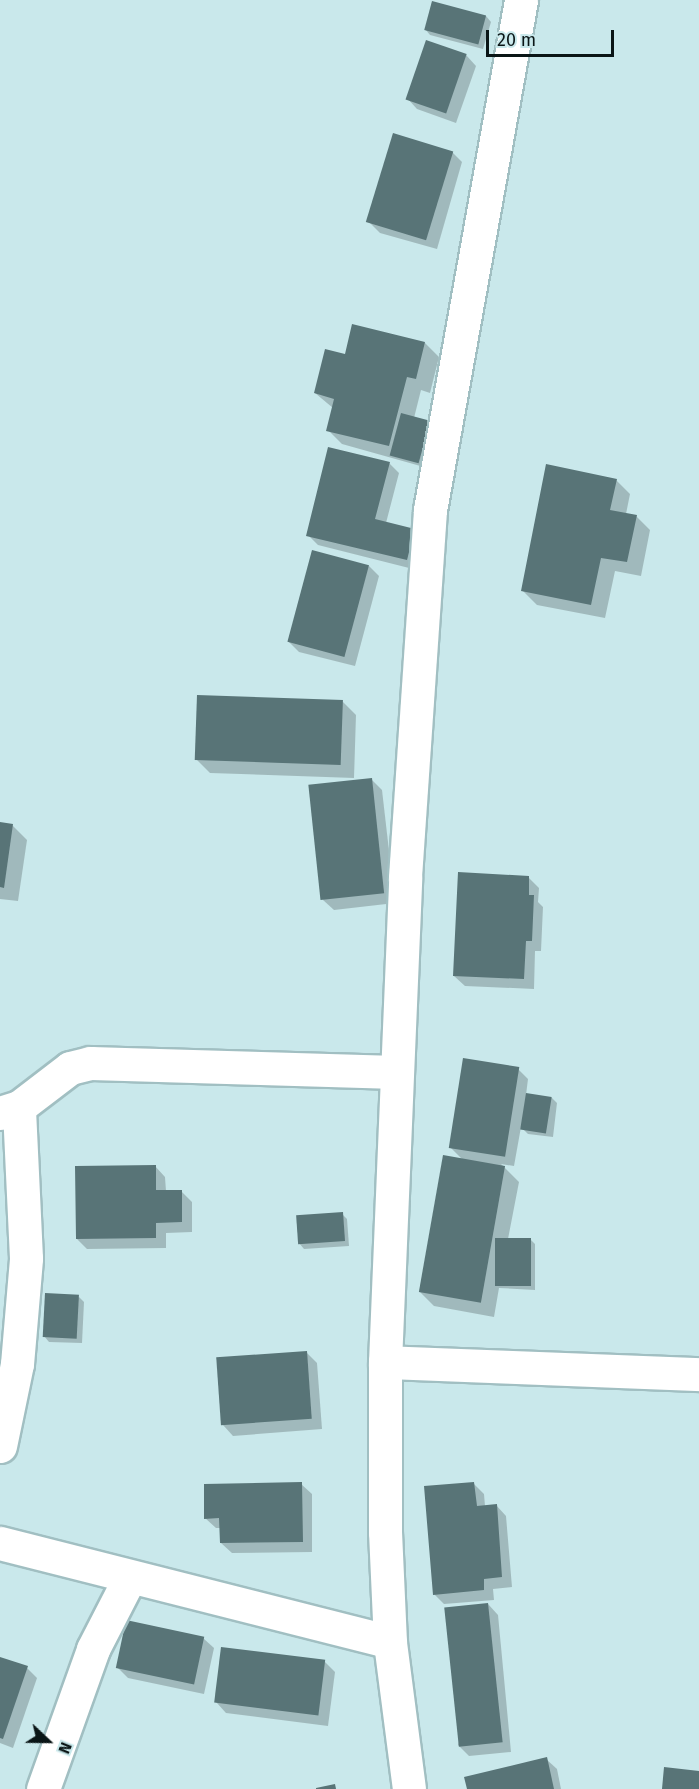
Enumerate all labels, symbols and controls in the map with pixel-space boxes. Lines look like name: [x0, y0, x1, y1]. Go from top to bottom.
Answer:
scale bar: [489, 18, 616, 56]
text: 20 m: [497, 29, 536, 51]
north arrow: [18, 1711, 78, 1771]
text: N: [54, 1739, 76, 1756]

